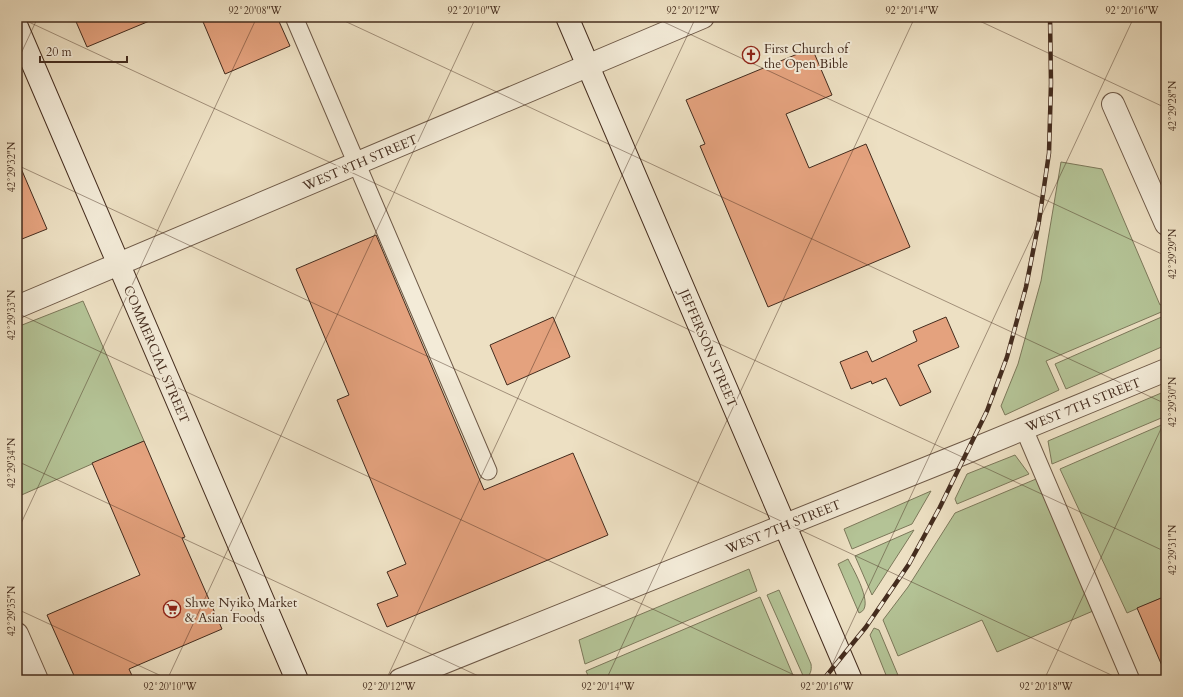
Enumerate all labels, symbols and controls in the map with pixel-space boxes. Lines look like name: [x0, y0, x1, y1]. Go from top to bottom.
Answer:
text: 92°20'08"W: [228, 4, 283, 18]
text: 92°20'10"W: [447, 4, 502, 18]
text: 92°20'12"W: [666, 4, 721, 18]
text: 92°20'14"W: [885, 4, 940, 18]
text: 92°20'16"W: [1105, 4, 1160, 18]
scale bar: [40, 38, 127, 64]
place label: First Church of the Open Bible: [764, 40, 850, 73]
text: 20 m: [46, 44, 73, 60]
church icon: First Church of the Open Bible: [741, 45, 761, 65]
text: 42°29'28"N: [1166, 80, 1180, 131]
street label: WEST 8TH STREET: [299, 130, 421, 196]
text: 42°29'32"N: [5, 141, 19, 192]
text: 42°29'29"N: [1166, 228, 1180, 279]
street label: COMMERCIAL STREET: [119, 283, 194, 427]
street label: JEFFERSON STREET: [674, 284, 741, 411]
text: 42°29'33"N: [5, 289, 19, 340]
street label: WEST 7TH STREET: [1022, 373, 1144, 437]
text: 42°29'30"N: [1166, 376, 1180, 427]
text: 42°29'34"N: [5, 437, 19, 488]
street label: WEST 7TH STREET: [722, 495, 844, 559]
text: 42°29'31"N: [1166, 524, 1180, 575]
text: 42°29'35"N: [5, 585, 19, 636]
place label: Shwe Nyiko Market & Asian Foods: [185, 594, 297, 627]
supermarket icon: Shwe Nyiko Market & Asian Foods: [162, 599, 182, 619]
text: 92°20'10"W: [143, 680, 198, 694]
text: 92°20'12"W: [362, 680, 417, 694]
text: 92°20'14"W: [581, 680, 636, 694]
text: 92°20'16"W: [800, 680, 855, 694]
text: 92°20'18"W: [1019, 680, 1074, 694]

